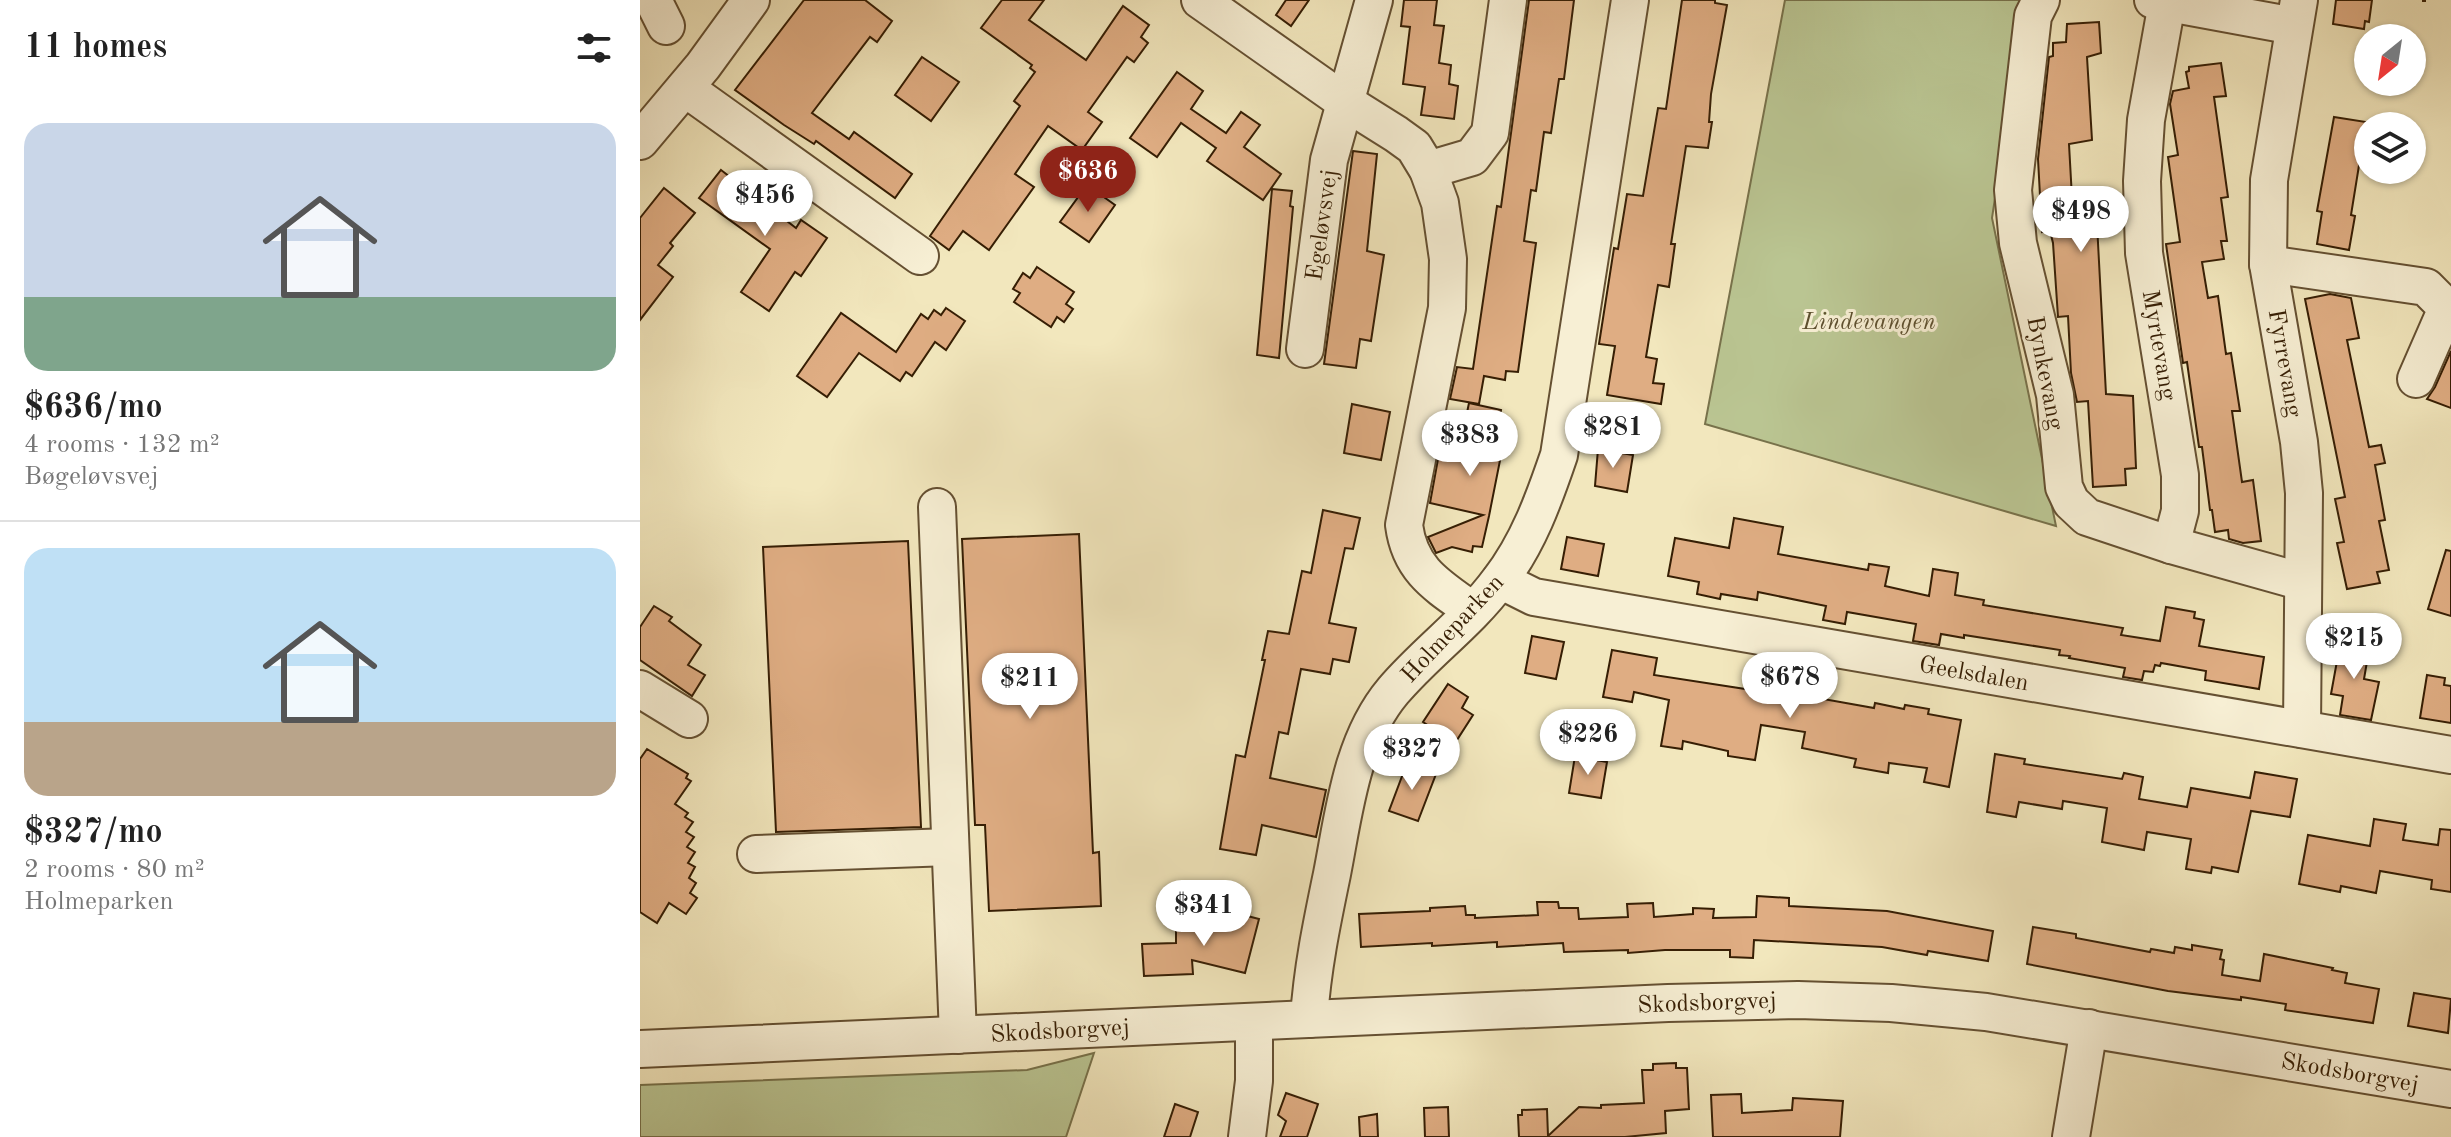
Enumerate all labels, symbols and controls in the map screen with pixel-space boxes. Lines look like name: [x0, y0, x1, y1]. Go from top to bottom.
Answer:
north arrow: [2354, 24, 2426, 96]
map controls: [2354, 24, 2426, 184]
icon: filters: [572, 26, 616, 70]
text: 11 homes: [24, 31, 167, 65]
button: layers: [2354, 112, 2426, 184]
pin: $636: [1041, 146, 1135, 214]
text: $636: [1058, 159, 1118, 185]
street label: Egeløvsvej: [1303, 168, 1343, 283]
pin: $456: [718, 170, 812, 238]
icon: home: [248, 175, 392, 319]
text: $456: [735, 183, 795, 209]
pin: $498: [2034, 186, 2128, 254]
text: $498: [2051, 199, 2111, 225]
street label: Myrtevang: [2137, 288, 2180, 403]
street label: Fyrrevang: [2263, 307, 2305, 419]
park label: Lindevangen: [1801, 311, 1936, 335]
street label: Bynkevang: [2021, 314, 2067, 432]
text: $636/mo: [24, 391, 163, 425]
pin: $281: [1566, 402, 1660, 470]
pin: $383: [1423, 410, 1517, 478]
text: $281: [1583, 415, 1643, 441]
text: $383: [1440, 423, 1500, 449]
text: 4 rooms · 132 m²: [24, 432, 220, 458]
text: Bøgeløvsvej: [24, 464, 159, 490]
street label: Holmeparken: [1398, 571, 1509, 688]
icon: home: [248, 600, 392, 744]
pin: $215: [2307, 613, 2401, 681]
text: $215: [2324, 626, 2384, 652]
pin: $678: [1743, 652, 1837, 720]
pin: $211: [983, 653, 1077, 721]
street label: Geelsdalen: [1917, 654, 2030, 696]
text: $678: [1760, 665, 1820, 691]
text: $211: [1000, 666, 1060, 692]
pin: $226: [1541, 709, 1635, 777]
text: $226: [1558, 722, 1618, 748]
pin: $327: [1365, 724, 1459, 792]
text: $327: [1382, 737, 1442, 763]
text: $327/mo: [24, 816, 163, 850]
text: 2 rooms · 80 m²: [24, 857, 205, 883]
pin: $341: [1157, 880, 1251, 948]
text: Holmeparken: [24, 889, 174, 915]
text: $341: [1174, 893, 1234, 919]
street label: Skodsborgvej: [1637, 990, 1777, 1018]
street label: Skodsborgvej: [990, 1016, 1130, 1048]
street label: Skodsborgvej: [2279, 1050, 2420, 1098]

